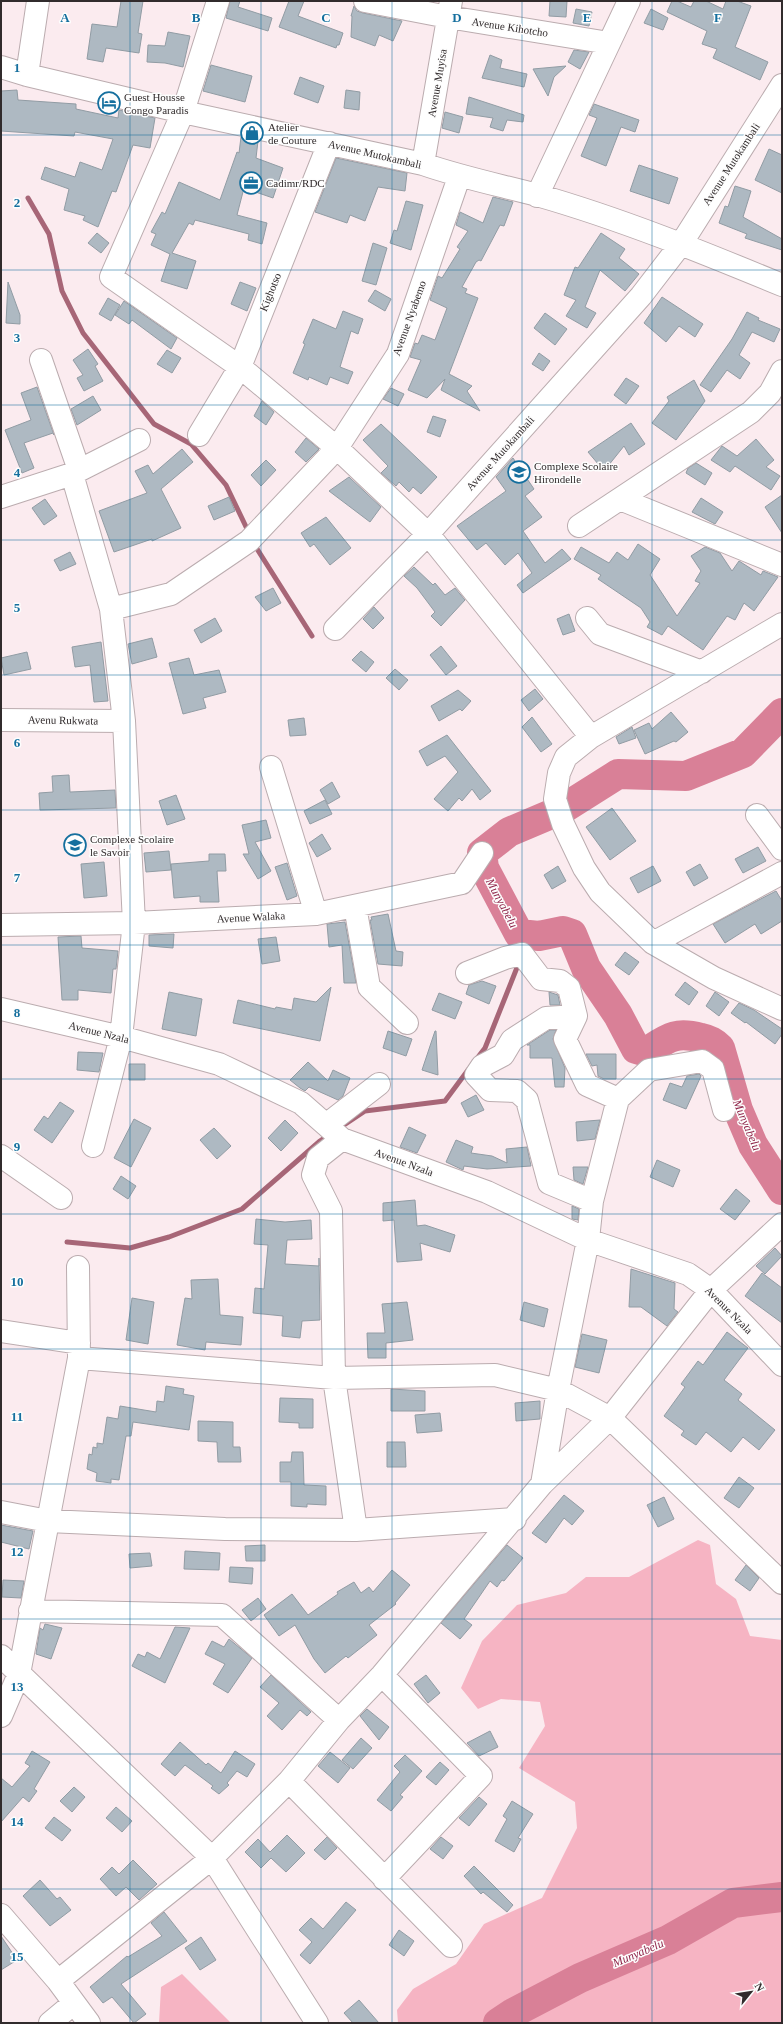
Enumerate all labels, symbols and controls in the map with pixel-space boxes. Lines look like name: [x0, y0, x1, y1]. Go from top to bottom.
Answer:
text: A: [60, 10, 70, 25]
text: B: [192, 10, 201, 25]
text: C: [321, 10, 331, 25]
text: D: [452, 10, 462, 25]
text: E: [583, 10, 591, 25]
text: F: [714, 10, 722, 25]
street label: Avenue Kihotcho: [471, 15, 549, 39]
street label: Avenue Muyisa: [425, 48, 449, 118]
text: 1: [14, 60, 20, 75]
hotel icon: Guest Housse Congo Paradis: [96, 90, 122, 116]
place label: Guest Housse Congo Paradis: [124, 91, 188, 116]
shop icon: Atelier de Couture: [239, 120, 265, 146]
place label: Atelier de Couture: [268, 121, 317, 146]
street label: Avenue Mutokambali: [700, 121, 762, 207]
street label: Avenue Mutokambali: [327, 137, 423, 171]
office icon: Cadimr/RDC: [238, 170, 264, 196]
place label: Cadimr/RDC: [266, 177, 325, 189]
text: 2: [14, 195, 20, 210]
street label: Kighotso: [257, 271, 283, 313]
street label: Avenue Nyabemo: [390, 278, 428, 357]
text: 3: [14, 330, 21, 345]
street label: Avenue Mutokambali: [464, 414, 536, 492]
school or university icon: Complexe Scolaire Hirondelle: [506, 459, 532, 485]
place label: Complexe Scolaire Hirondelle: [534, 460, 618, 485]
text: 4: [14, 465, 21, 480]
text: 5: [14, 600, 21, 615]
street label: Avenu Rukwata: [28, 713, 98, 727]
text: 6: [14, 735, 21, 750]
school or university icon: Complexe Scolaire le Savoir: [62, 832, 88, 858]
place label: Complexe Scolaire le Savoir: [90, 833, 174, 858]
text: 7: [14, 870, 21, 885]
water label: Munyabelu: [483, 875, 521, 930]
street label: Avenue Walaka: [216, 909, 286, 925]
text: 8: [14, 1005, 21, 1020]
street label: Avenue Nzala: [68, 1019, 131, 1045]
water label: Munyabelu: [730, 1096, 764, 1153]
text: 9: [14, 1139, 21, 1154]
street label: Avenue Nzala: [373, 1146, 435, 1178]
text: 10: [11, 1274, 24, 1289]
street label: Avenue Nzala: [703, 1284, 755, 1336]
text: 11: [11, 1409, 23, 1424]
text: 12: [11, 1544, 24, 1559]
text: 13: [11, 1679, 24, 1694]
text: 14: [11, 1814, 24, 1829]
water label: Munyabelu: [609, 1936, 666, 1970]
text: 15: [11, 1949, 24, 1964]
north arrow: [731, 1972, 771, 2012]
text: N: [752, 1981, 767, 1993]

